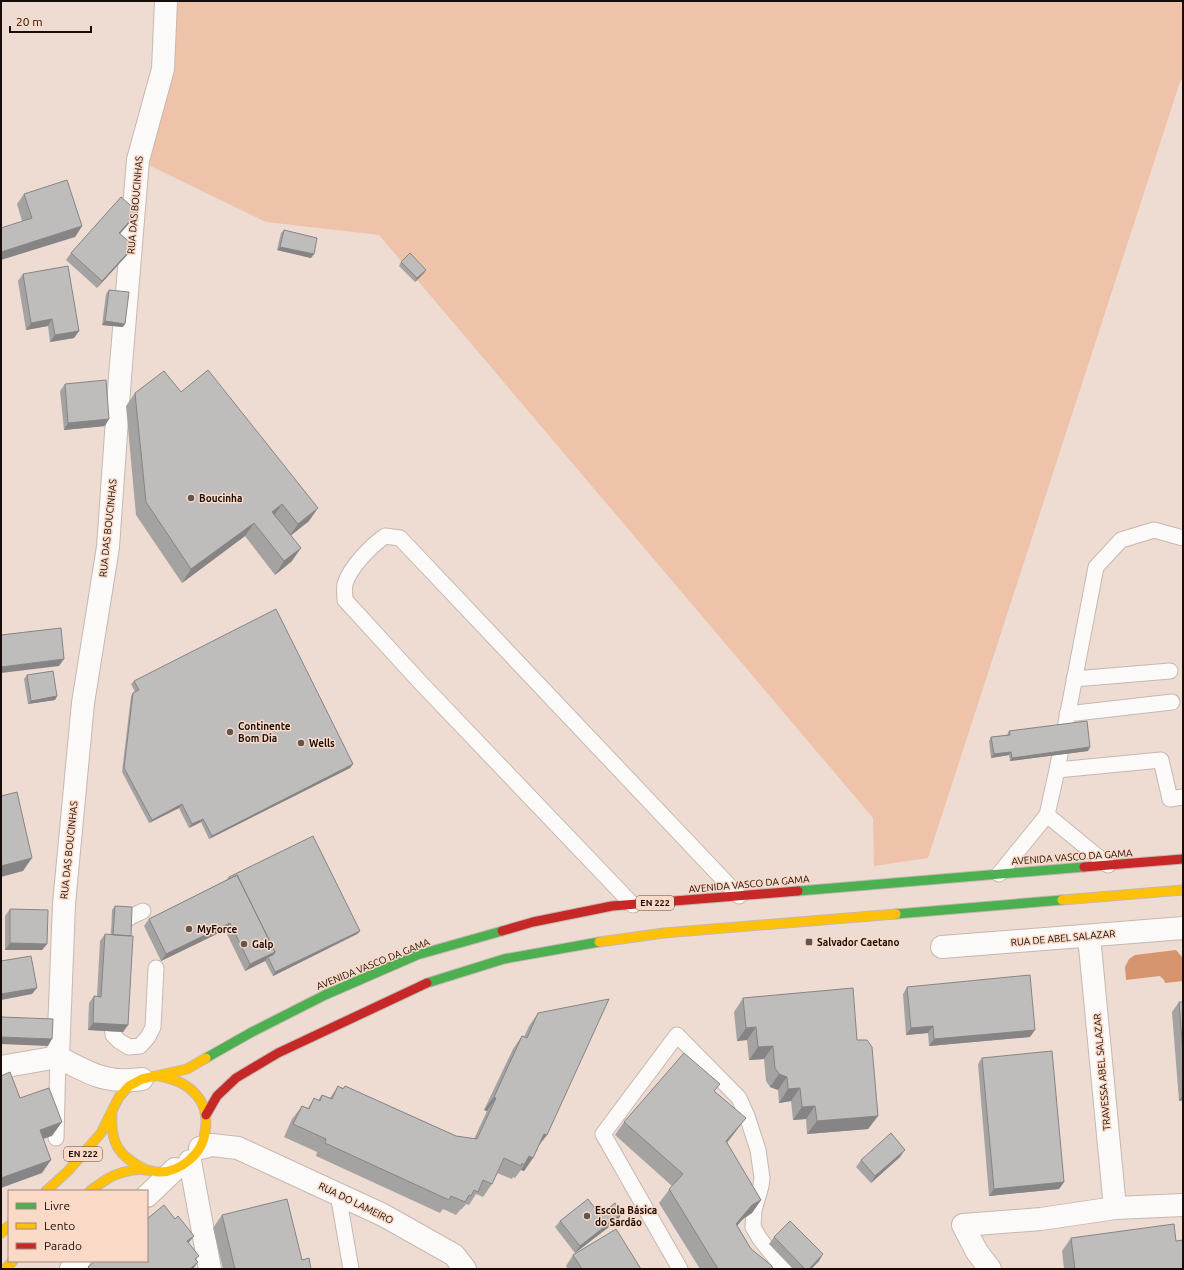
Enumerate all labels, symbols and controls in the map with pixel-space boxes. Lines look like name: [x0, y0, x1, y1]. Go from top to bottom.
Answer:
scale bar: [10, 8, 91, 34]
text: 20 m: [16, 15, 43, 28]
street label: RUA DAS BOUCINHAS: [125, 155, 145, 255]
street label: RUA DAS BOUCINHAS: [97, 478, 119, 578]
marker: Boucinha: [186, 493, 196, 503]
place label: Boucinha: [199, 493, 242, 504]
place label: Continente Bom Dia: [238, 721, 291, 744]
marker: Continente Bom Dia: [225, 727, 235, 737]
marker: Wells: [296, 738, 306, 748]
place label: Wells: [309, 738, 335, 749]
street label: RUA DAS BOUCINHAS: [58, 800, 80, 900]
street label: AVENIDA VASCO DA GAMA: [1011, 847, 1133, 867]
street label: AVENIDA VASCO DA GAMA: [688, 873, 810, 895]
road number: EN 222: [636, 896, 674, 910]
marker: MyForce: [184, 924, 194, 934]
place label: MyForce: [197, 924, 238, 935]
street label: RUA DE ABEL SALAZAR: [1010, 928, 1116, 948]
street label: AVENIDA VASCO DA GAMA: [315, 936, 432, 992]
marker: Salvador Caetano: [804, 937, 814, 947]
place label: Salvador Caetano: [817, 937, 899, 948]
marker: Galp: [239, 939, 249, 949]
place label: Galp: [252, 939, 273, 950]
street label: TRAVESSA ABEL SALAZAR: [1091, 1013, 1113, 1131]
road number: EN 222: [64, 1147, 102, 1161]
street label: RUA DO LAMEIRO: [317, 1180, 395, 1226]
legend: [8, 1190, 148, 1262]
text: Livre: [44, 1199, 70, 1212]
place label: Escola Básica do Sardão: [595, 1205, 657, 1228]
marker: Escola Básica do Sardão: [582, 1211, 592, 1221]
text: Lento: [44, 1219, 75, 1232]
text: Parado: [44, 1239, 82, 1252]

